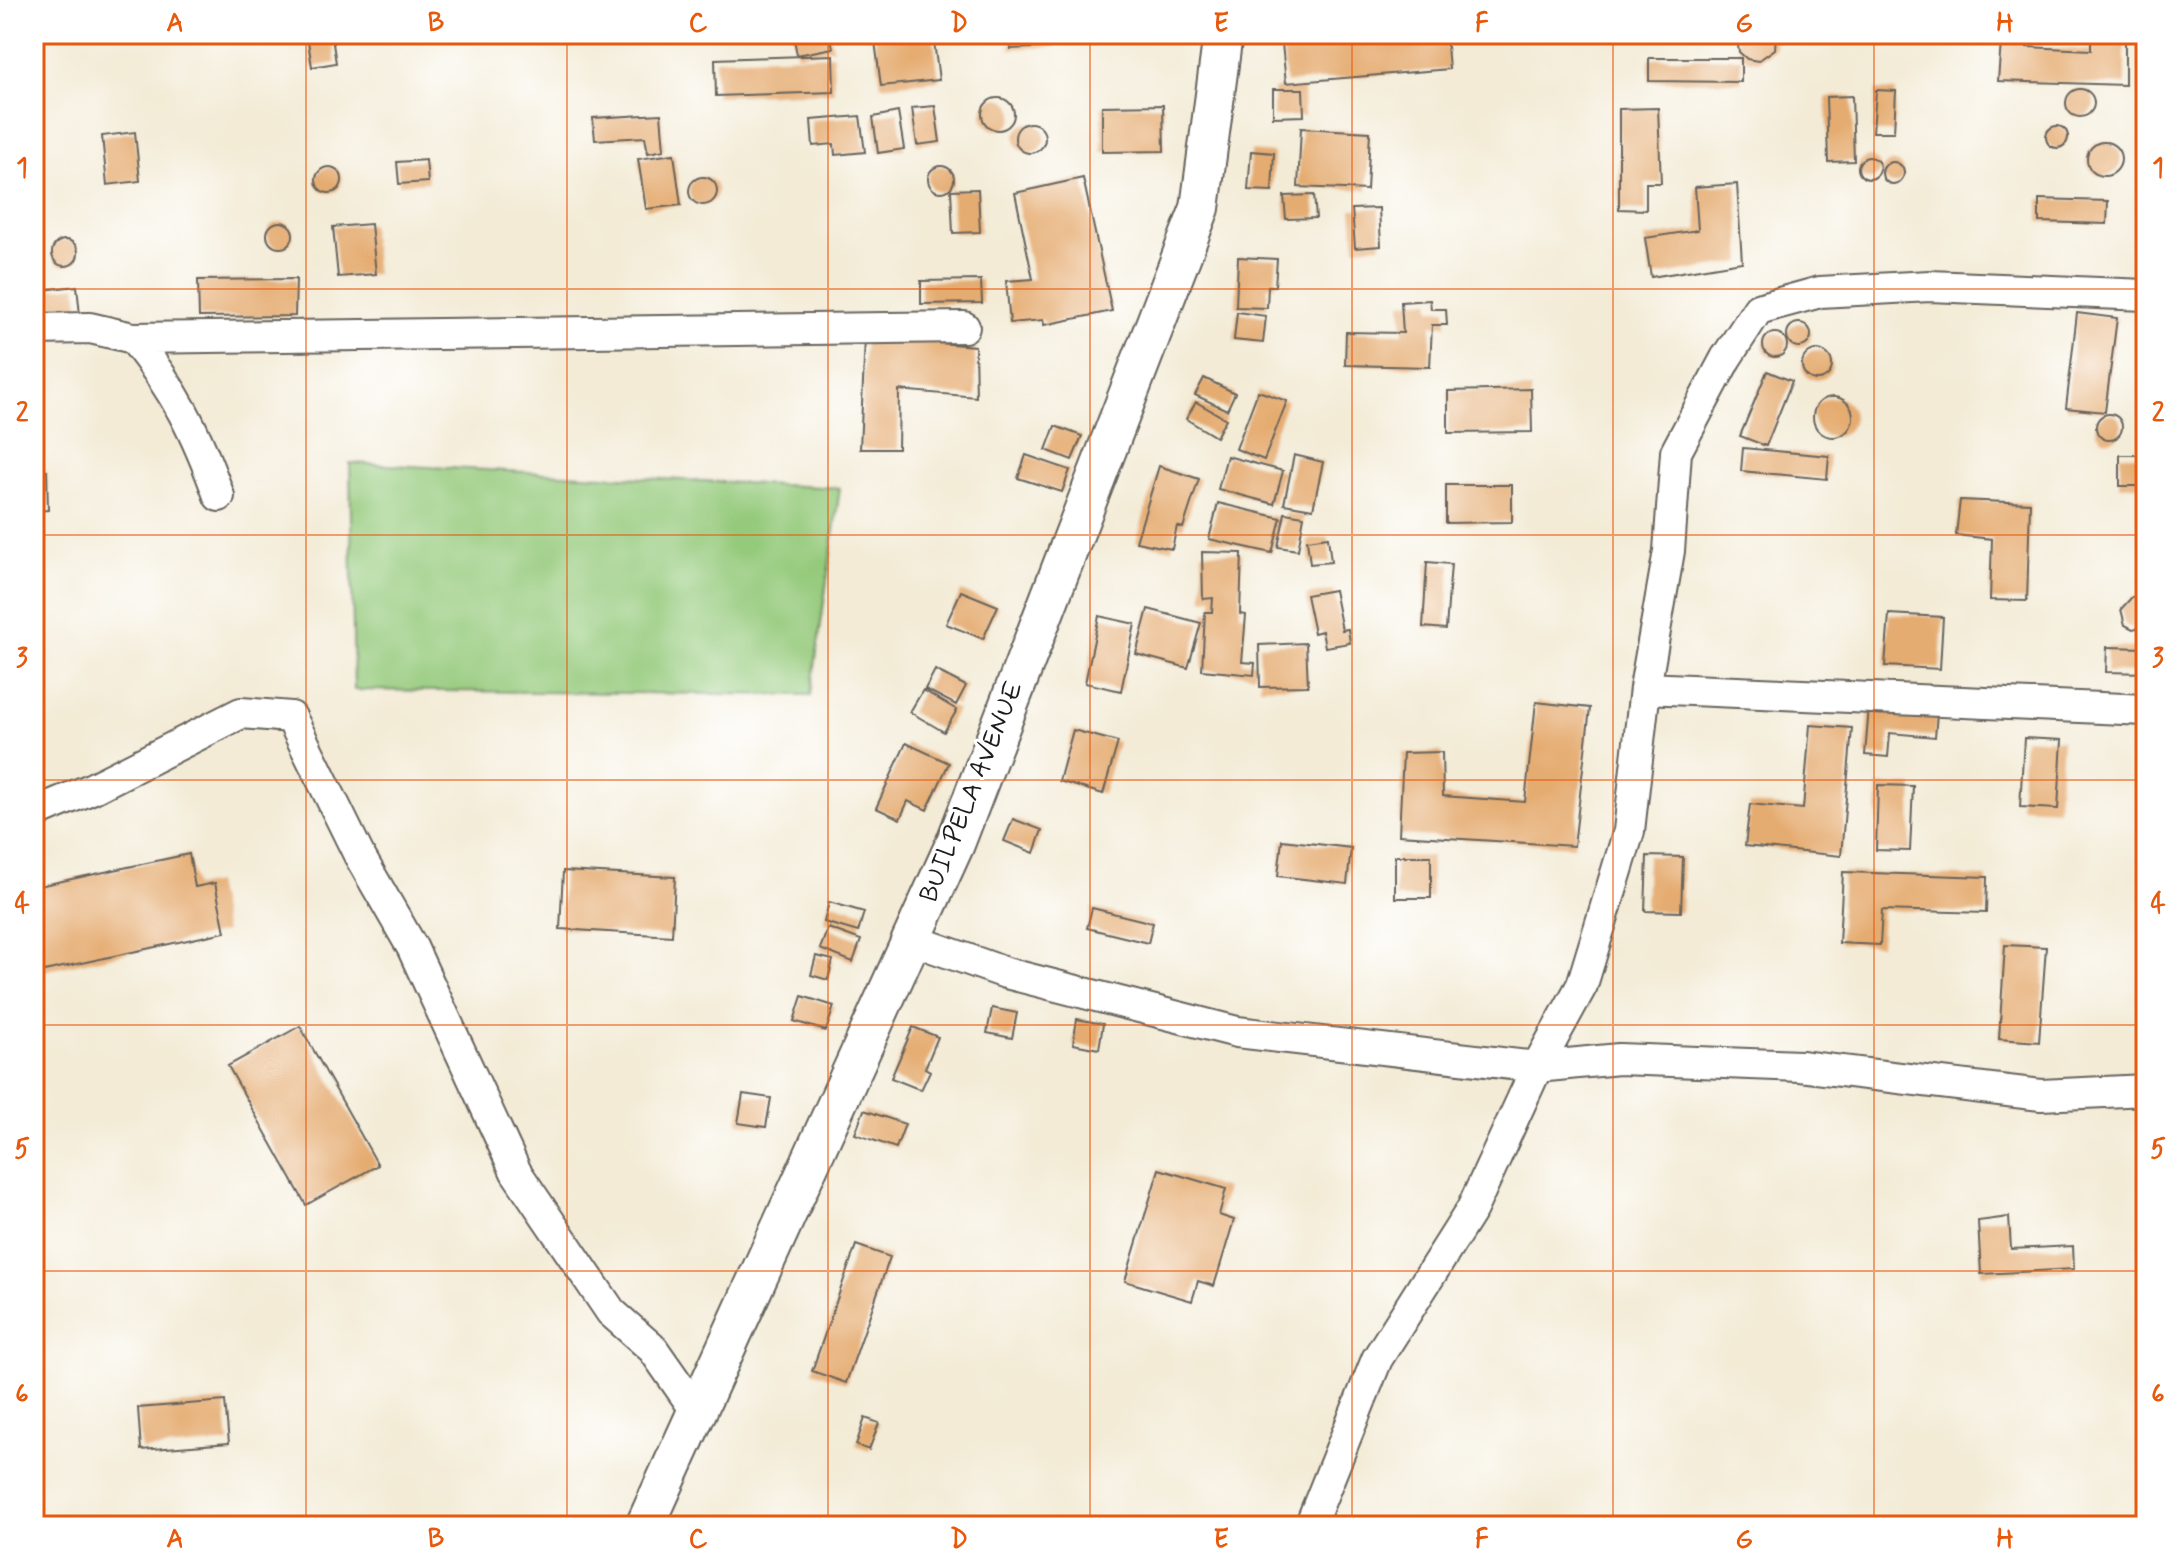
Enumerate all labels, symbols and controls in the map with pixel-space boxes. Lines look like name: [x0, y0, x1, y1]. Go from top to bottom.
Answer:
text: A: [166, 7, 184, 41]
text: B: [428, 7, 444, 41]
text: C: [689, 7, 708, 41]
text: D: [950, 7, 968, 41]
text: E: [1213, 7, 1229, 41]
text: F: [1475, 7, 1489, 41]
text: G: [1735, 7, 1753, 41]
text: H: [1997, 7, 2014, 41]
text: 1: [16, 152, 28, 186]
text: 1: [2152, 152, 2164, 186]
text: 2: [16, 397, 29, 431]
text: 2: [2152, 397, 2165, 431]
text: 3: [16, 642, 28, 676]
text: 3: [2152, 642, 2164, 676]
street label: BUILPELA AVENUE: [912, 676, 1032, 908]
text: 4: [14, 888, 30, 922]
text: 4: [2150, 888, 2166, 922]
text: 5: [14, 1133, 30, 1167]
text: 5: [2150, 1133, 2166, 1167]
text: 6: [15, 1378, 29, 1412]
text: 6: [2151, 1378, 2165, 1412]
text: A: [166, 1523, 184, 1557]
text: B: [428, 1523, 444, 1557]
text: C: [689, 1523, 708, 1557]
text: D: [950, 1523, 968, 1557]
text: E: [1213, 1523, 1229, 1557]
text: F: [1475, 1523, 1489, 1557]
text: G: [1735, 1523, 1753, 1557]
text: H: [1997, 1523, 2014, 1557]

